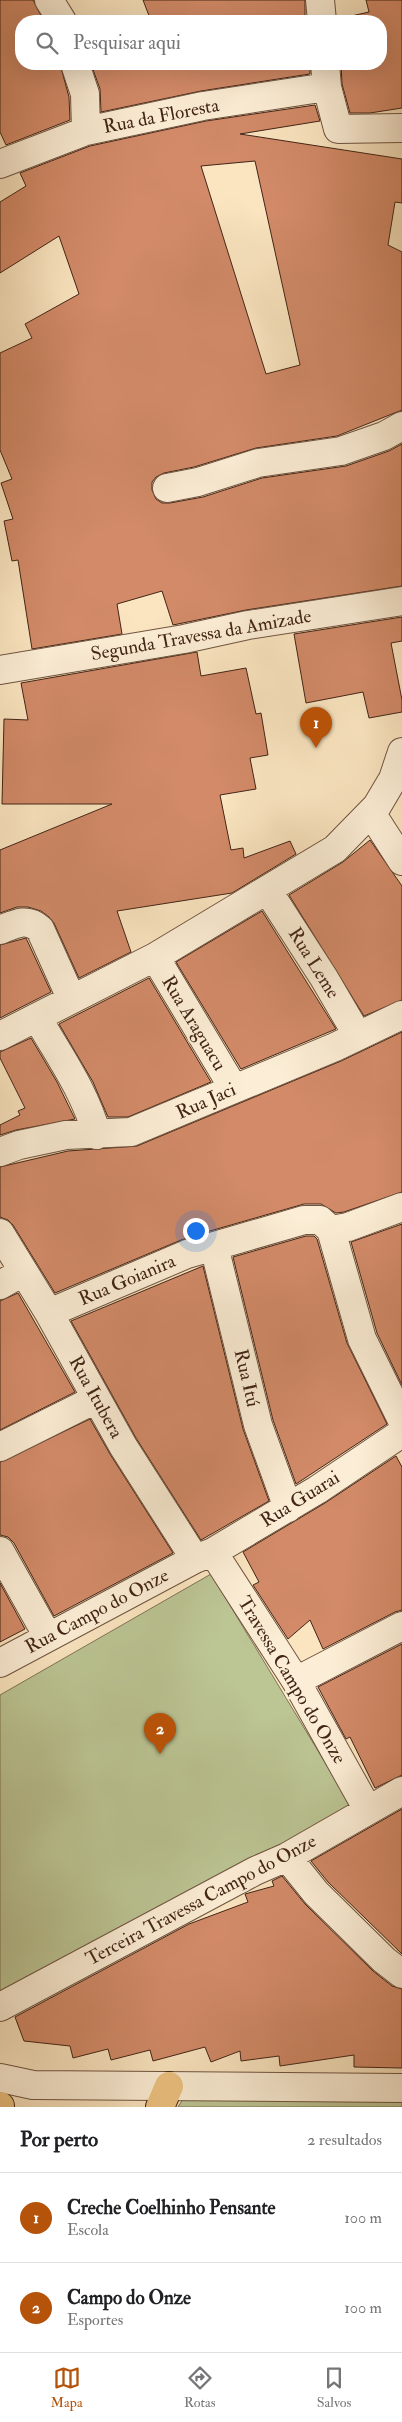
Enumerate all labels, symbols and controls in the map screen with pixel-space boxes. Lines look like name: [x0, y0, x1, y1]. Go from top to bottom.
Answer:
search box: [15, 15, 387, 70]
icon: search: [33, 29, 61, 57]
text: Pesquisar aqui: [73, 31, 181, 55]
street label: Rua da Floresta: [101, 93, 221, 139]
street label: Segunda Travessa da Amizade: [89, 604, 313, 666]
pin: 1: [300, 707, 332, 748]
street label: Rua Leme: [283, 923, 345, 1003]
street label: Rua Araguacu: [156, 971, 232, 1075]
street label: Rua Jaci: [172, 1077, 240, 1125]
your location: [183, 1218, 209, 1244]
street label: Rua Goianira: [75, 1249, 179, 1311]
street label: Rua Itú: [229, 1347, 265, 1409]
street label: Rua Itubera: [64, 1352, 129, 1443]
street label: Rua Guarai: [256, 1465, 344, 1533]
street label: Rua Campo do Onze: [21, 1563, 173, 1660]
street label: Travessa Campo do Onze: [232, 1592, 352, 1769]
pin: 2: [144, 1713, 176, 1754]
street label: Terceira Travessa Campo do Onze: [82, 1829, 321, 1972]
text: Por perto: [20, 2126, 98, 2153]
text: 2 resultados: [307, 2130, 382, 2150]
text: Creche Coelhinho Pensante: [67, 2196, 276, 2220]
text: 1: [33, 2208, 39, 2228]
text: 100 m: [344, 2208, 382, 2228]
text: Escola: [67, 2220, 109, 2240]
text: Campo do Onze: [67, 2286, 191, 2310]
text: 2: [32, 2298, 40, 2318]
text: 100 m: [344, 2298, 382, 2318]
text: Esportes: [67, 2310, 123, 2330]
tab: Mapa: [51, 2364, 83, 2411]
tab: Rotas: [184, 2364, 216, 2411]
tab: Salvos: [317, 2364, 351, 2411]

